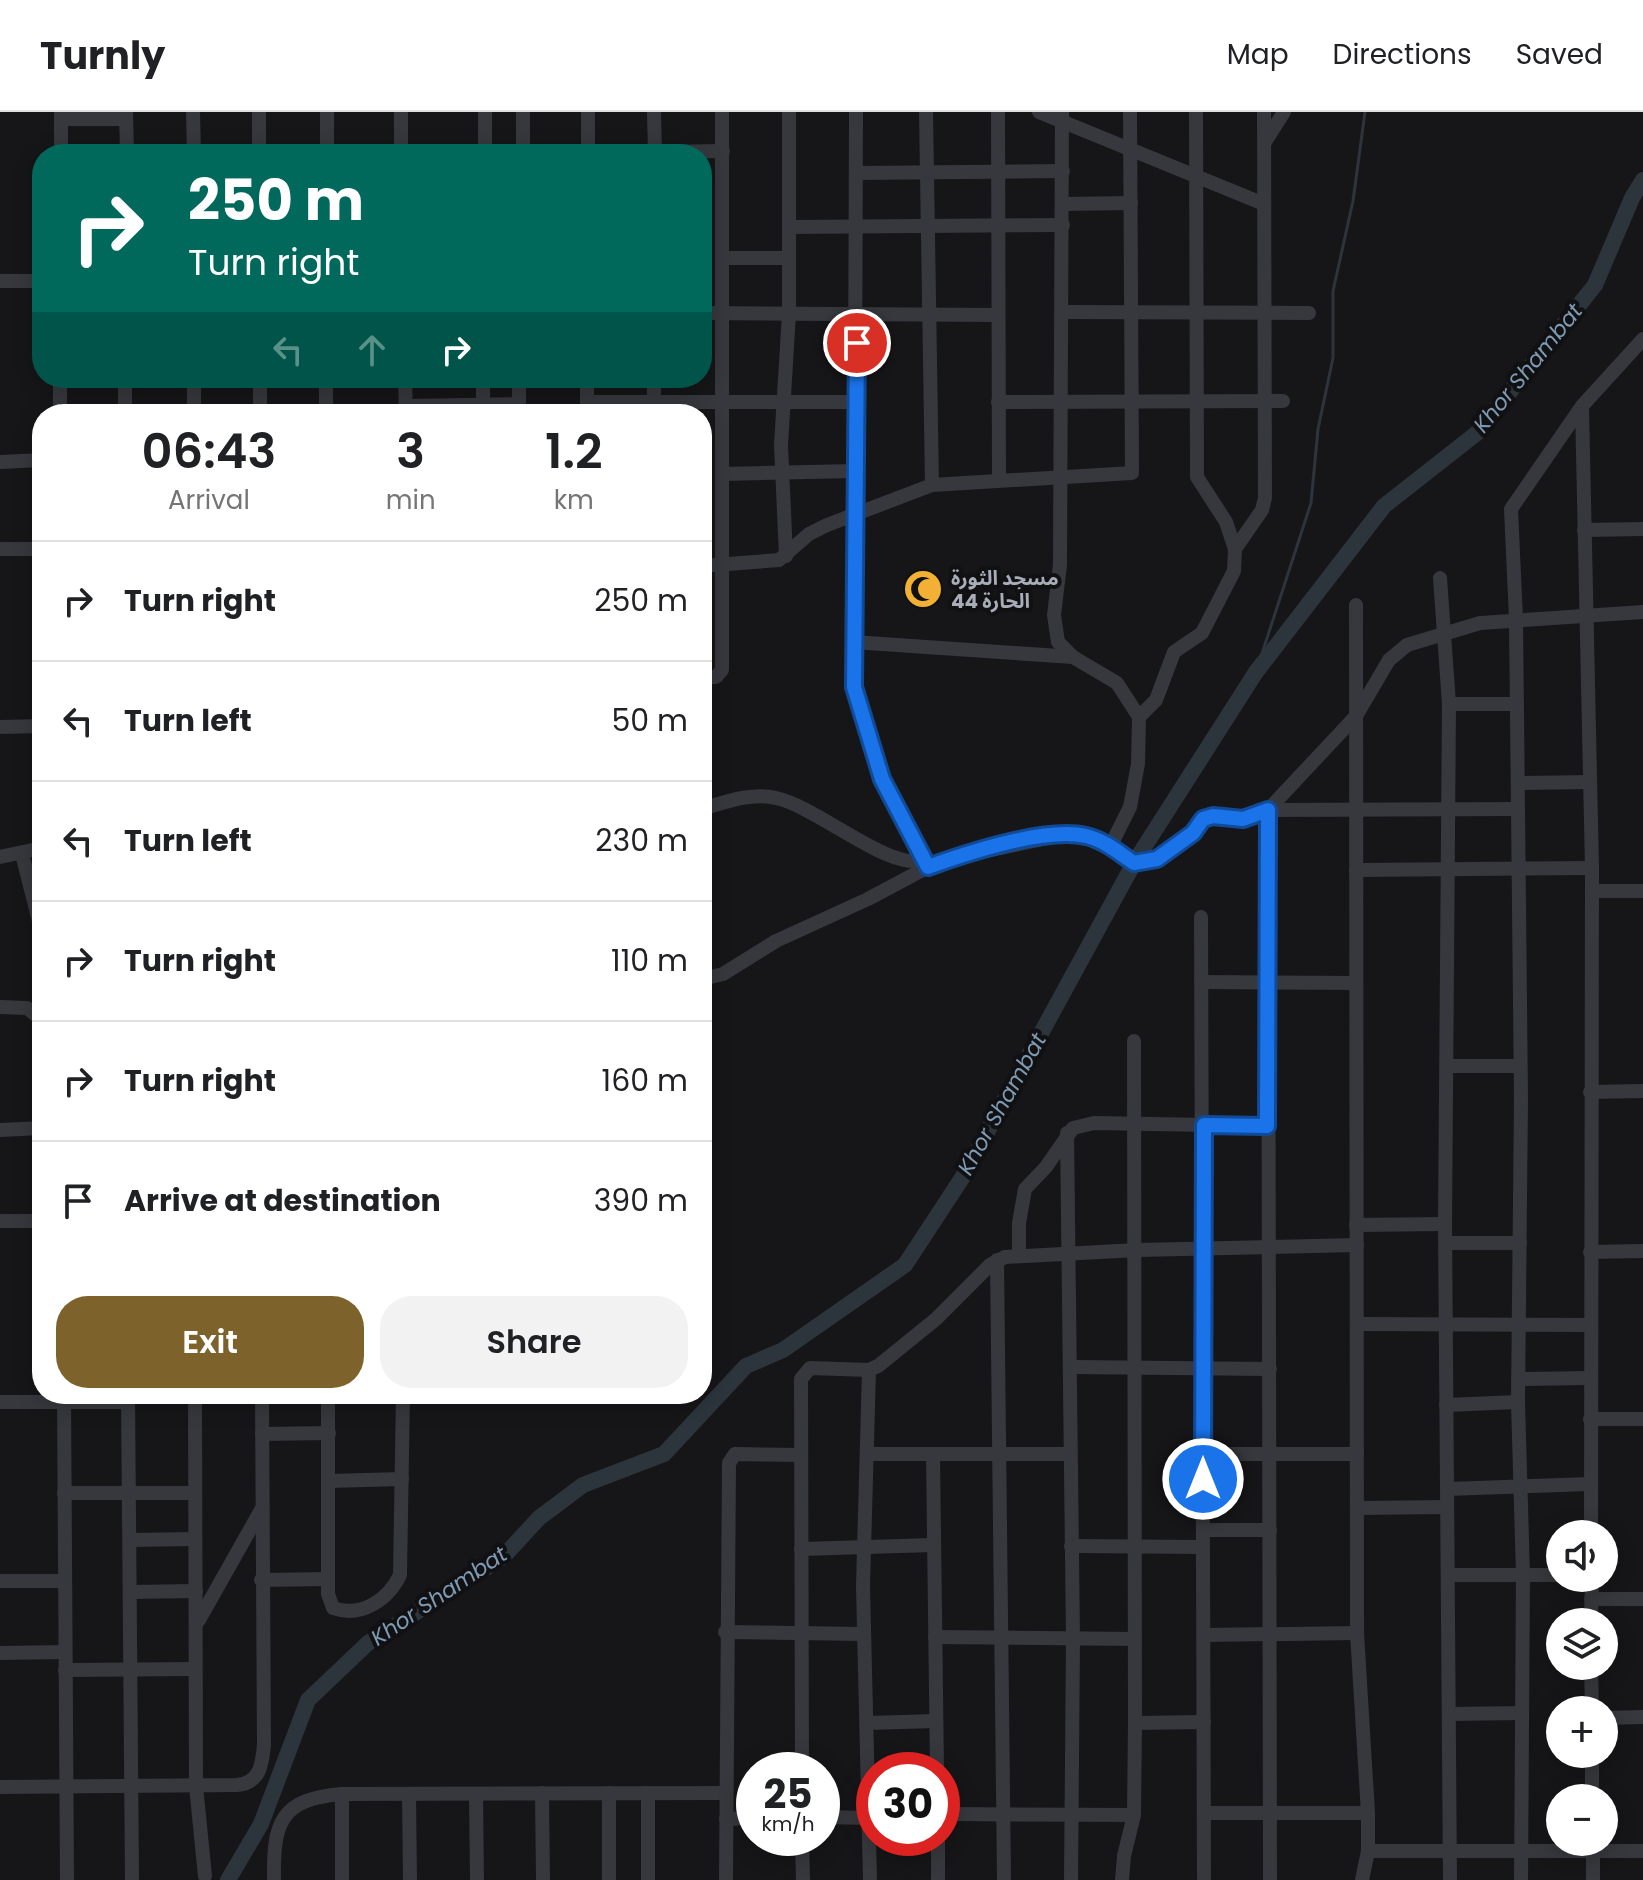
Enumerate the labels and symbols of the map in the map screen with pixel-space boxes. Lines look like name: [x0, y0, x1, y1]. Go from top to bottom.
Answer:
water label: Khor Shambat: [1466, 296, 1590, 439]
pin: [823, 309, 891, 377]
place label: مسجد الثورة الحارة 44: [951, 564, 1059, 615]
mosque icon: مسجد الثورة الحارة 44: [902, 568, 944, 610]
water label: Khor Shambat: [950, 1026, 1054, 1181]
position arrow: [1161, 1437, 1245, 1521]
water label: Khor Shambat: [365, 1538, 514, 1653]
speed limit sign: 30: [856, 1752, 960, 1856]

